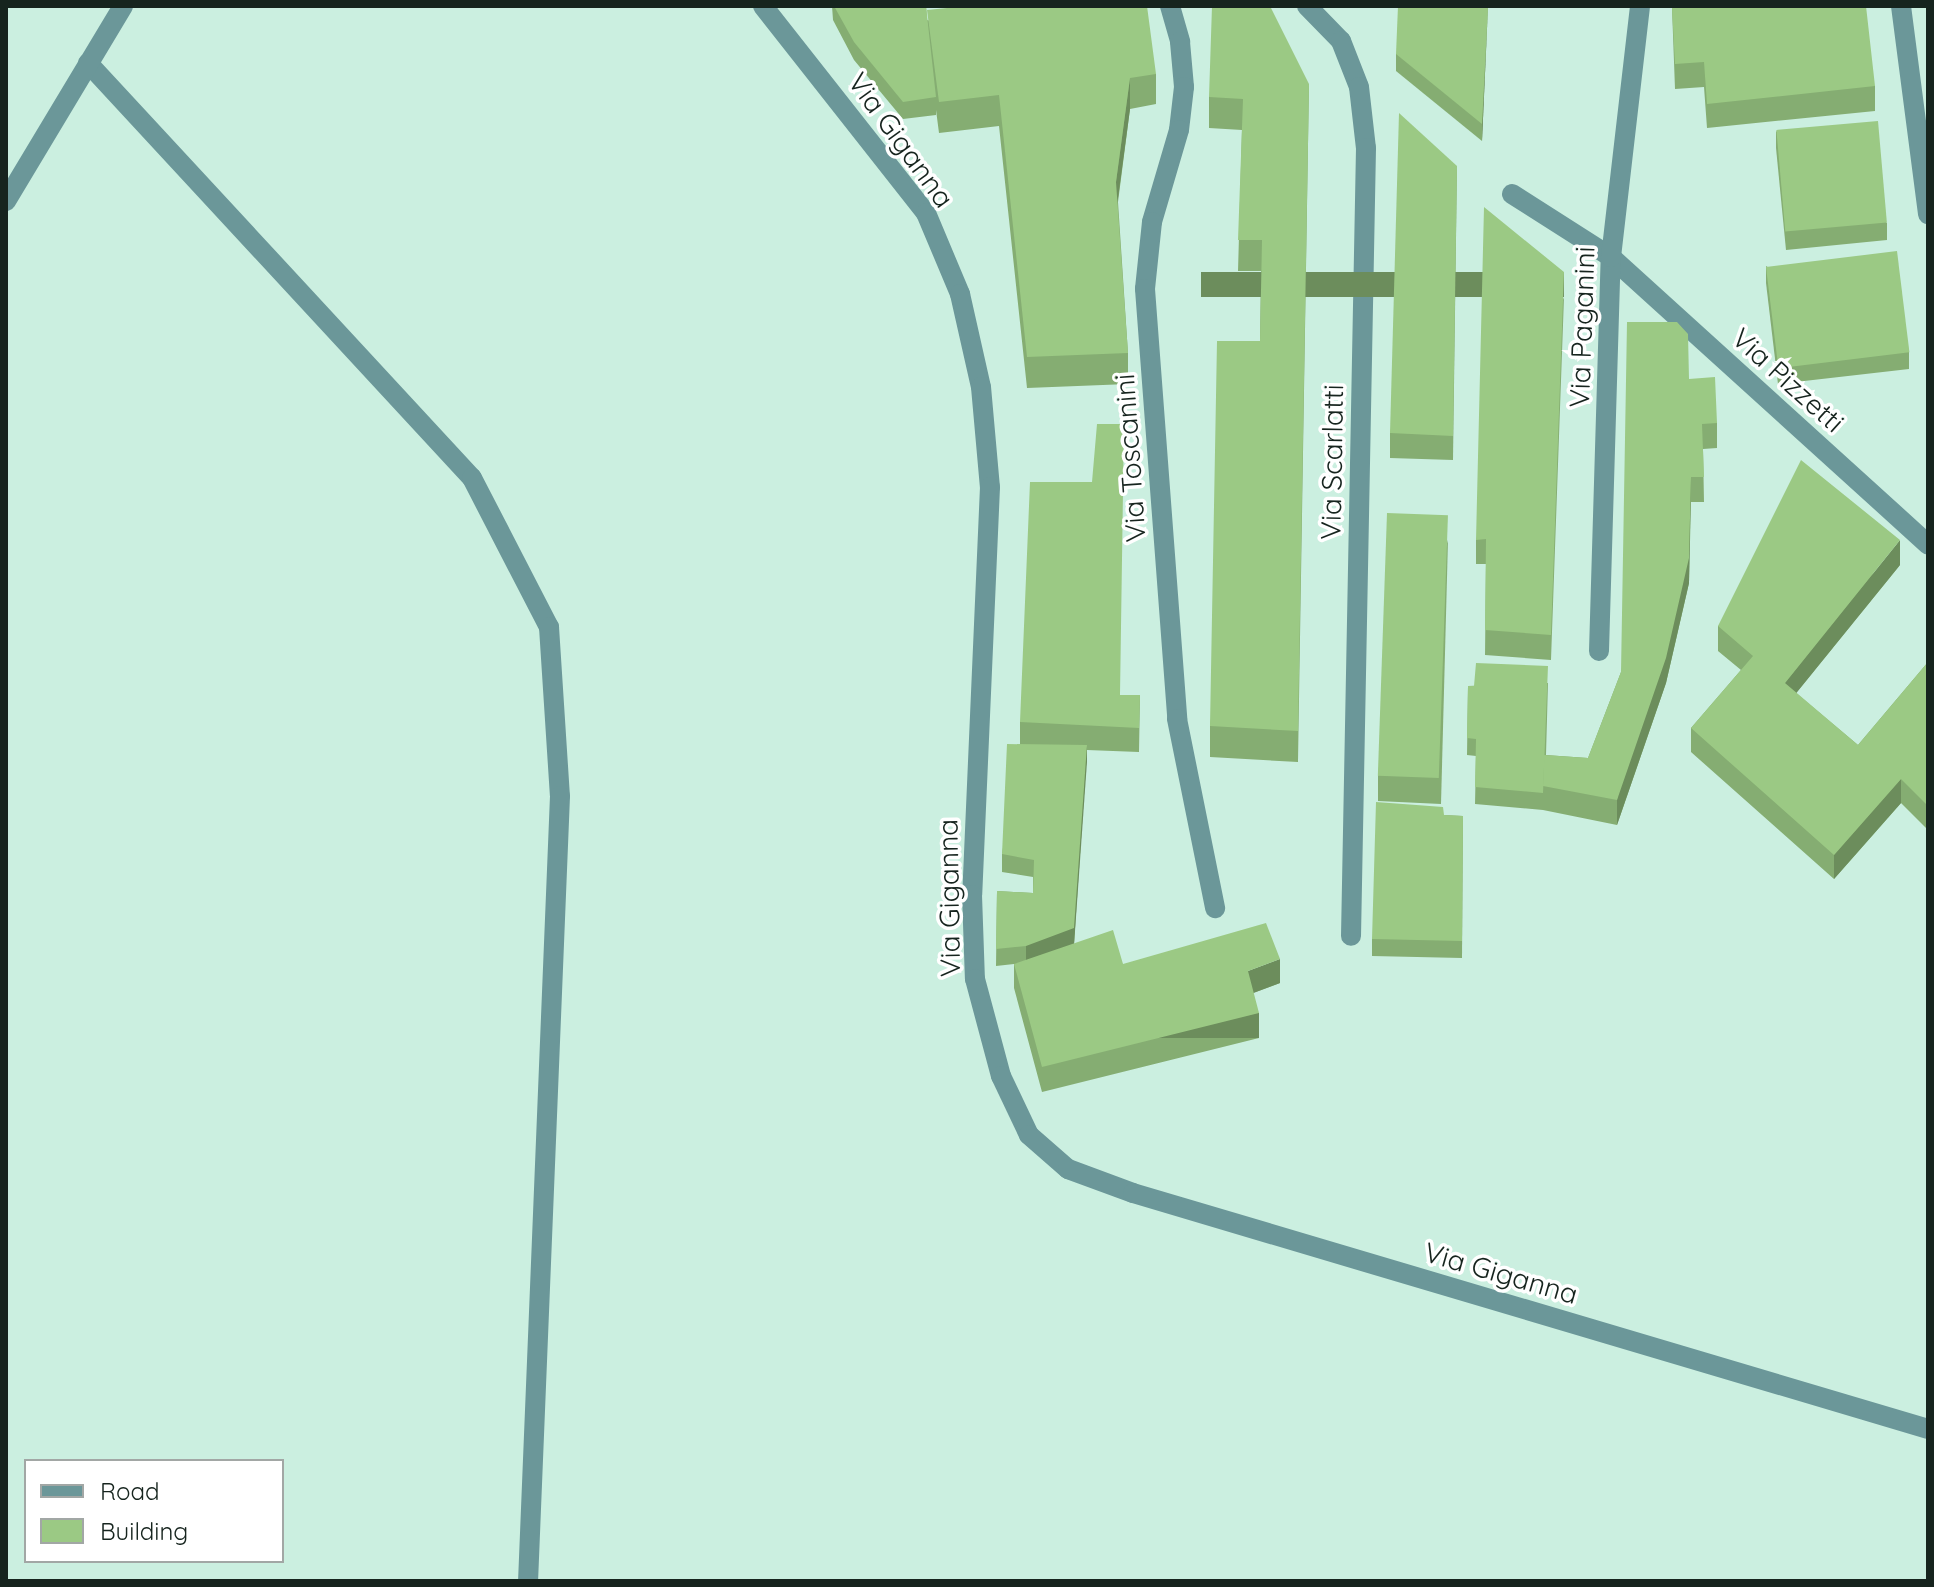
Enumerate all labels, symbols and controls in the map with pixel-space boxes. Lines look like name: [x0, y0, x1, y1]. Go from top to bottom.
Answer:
street label: Via Giganna: [841, 66, 961, 214]
street label: Via Paganini: [1562, 246, 1602, 408]
street label: Via Pizzetti: [1725, 321, 1851, 439]
street label: Via Toscanini: [1107, 373, 1153, 543]
street label: Via Scarlatti: [1314, 384, 1350, 540]
street label: Via Giganna: [931, 819, 967, 977]
street label: Via Giganna: [1420, 1235, 1582, 1311]
legend: [24, 1459, 284, 1563]
text: Road: [100, 1476, 160, 1506]
text: Building: [100, 1516, 188, 1546]

